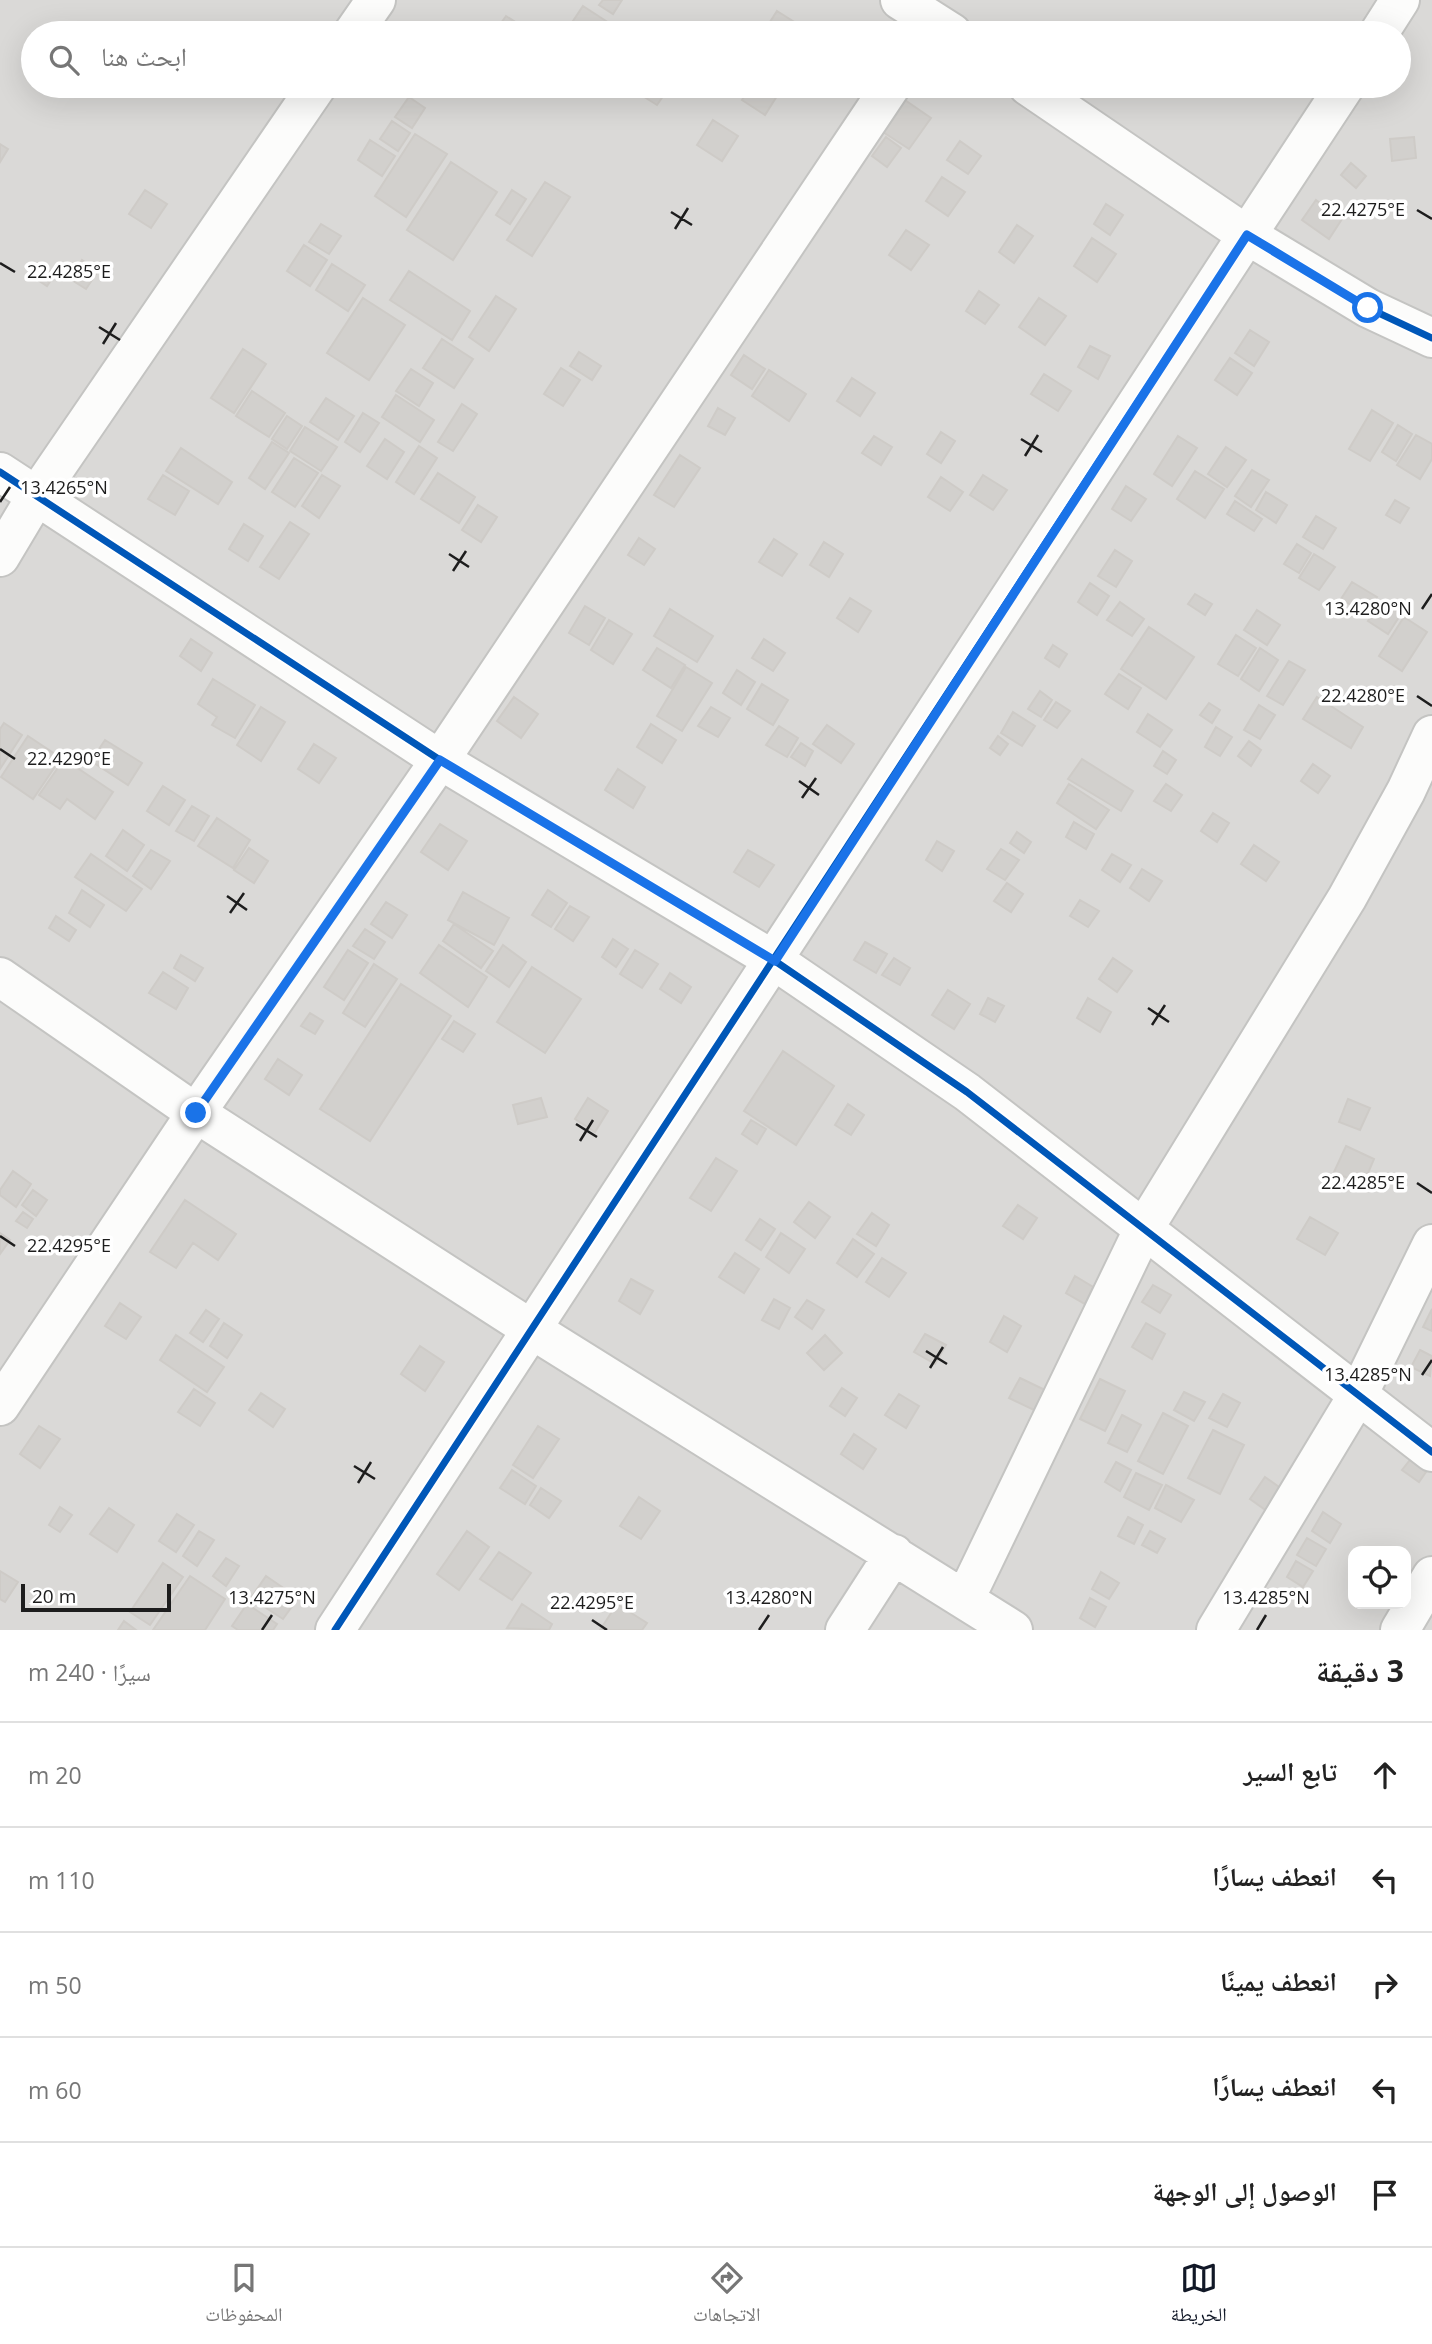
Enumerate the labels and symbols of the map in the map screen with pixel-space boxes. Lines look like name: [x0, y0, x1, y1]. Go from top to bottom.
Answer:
text: 22.4275°E: [1321, 197, 1405, 221]
text: 22.4285°E: [27, 259, 111, 283]
route start: [1352, 292, 1383, 323]
text: 13.4265°N: [20, 475, 108, 499]
text: 13.4280°N: [1324, 596, 1412, 620]
text: 22.4280°E: [1321, 683, 1405, 707]
text: 22.4290°E: [27, 746, 111, 770]
route end: [180, 1097, 211, 1128]
text: 22.4285°E: [1321, 1170, 1405, 1194]
text: 22.4295°E: [27, 1233, 111, 1257]
text: 13.4285°N: [1324, 1362, 1412, 1386]
scale bar: [21, 1581, 172, 1613]
text: 13.4275°N: [228, 1585, 316, 1609]
text: 13.4280°N: [725, 1585, 813, 1609]
text: 13.4285°N: [1222, 1585, 1310, 1609]
text: 22.4295°E: [550, 1590, 634, 1614]

